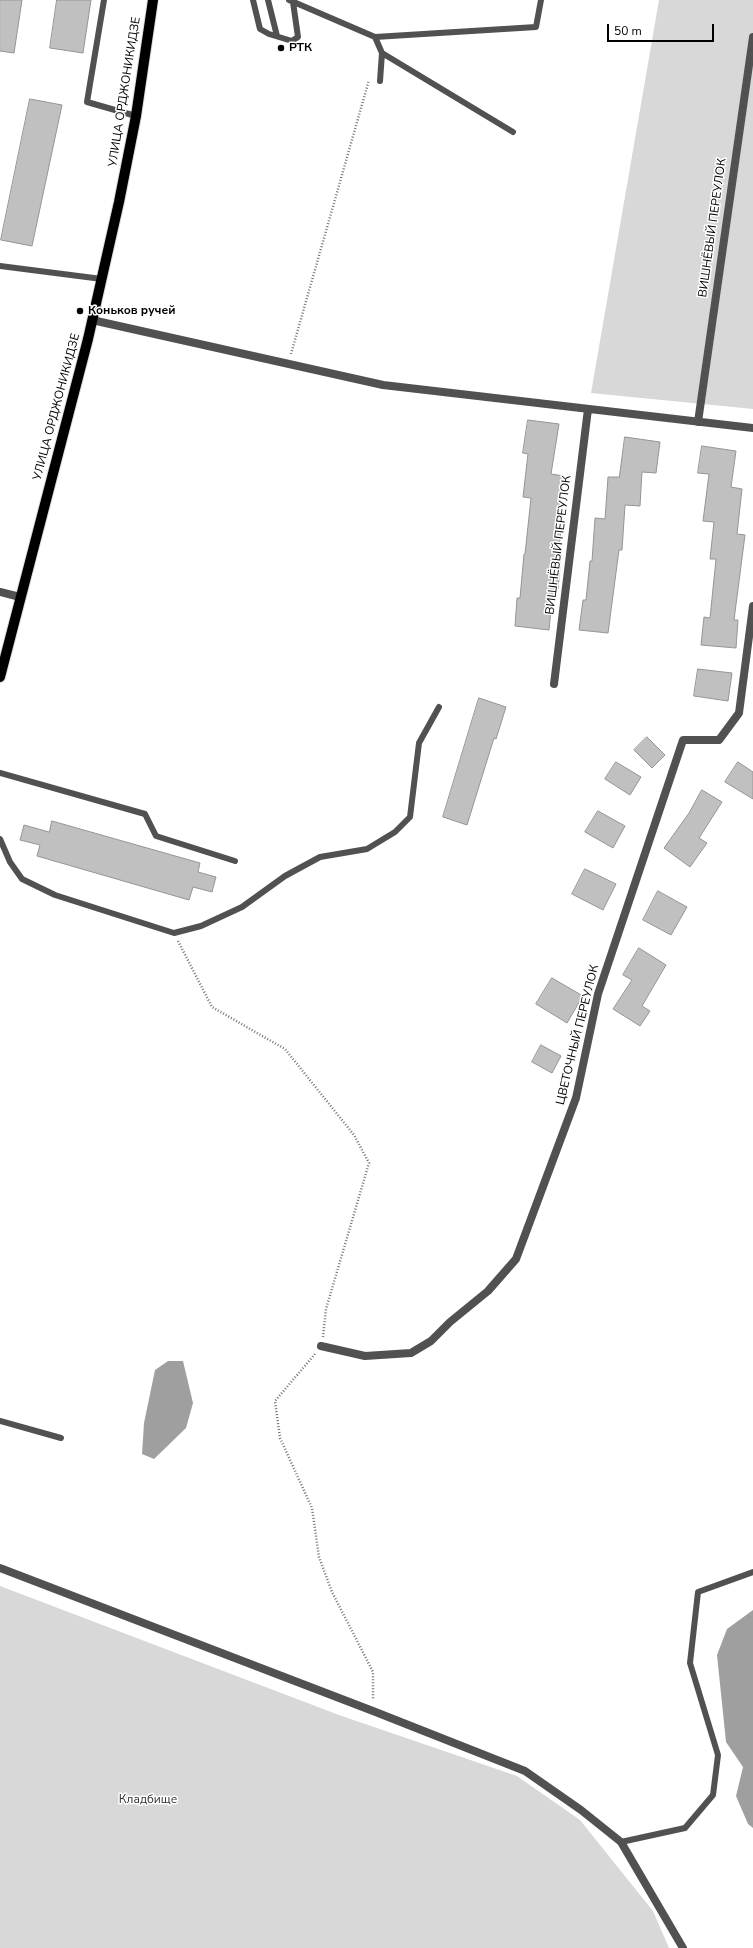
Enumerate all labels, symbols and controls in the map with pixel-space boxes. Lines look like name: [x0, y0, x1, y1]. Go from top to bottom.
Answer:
street label: УЛИЦА ОРДЖОНИКИДЗЕ: [106, 16, 144, 168]
scale bar: [609, 16, 716, 42]
text: 50 m: [614, 23, 642, 39]
place label: РТК: [289, 41, 312, 55]
marker: РТК: [276, 43, 286, 53]
street label: ВИШНЁВЫЙ ПЕРЕУЛОК: [696, 158, 730, 298]
place label: Коньков ручей: [88, 304, 175, 318]
marker: Коньков ручей: [75, 306, 85, 316]
street label: УЛИЦА ОРДЖОНИКИДЗЕ: [30, 332, 84, 482]
street label: ВИШНЁВЫЙ ПЕРЕУЛОК: [543, 475, 575, 615]
street label: ЦВЕТОЧНЫЙ ПЕРЕУЛОК: [554, 963, 602, 1107]
park label: Кладбище: [119, 1793, 177, 1807]

